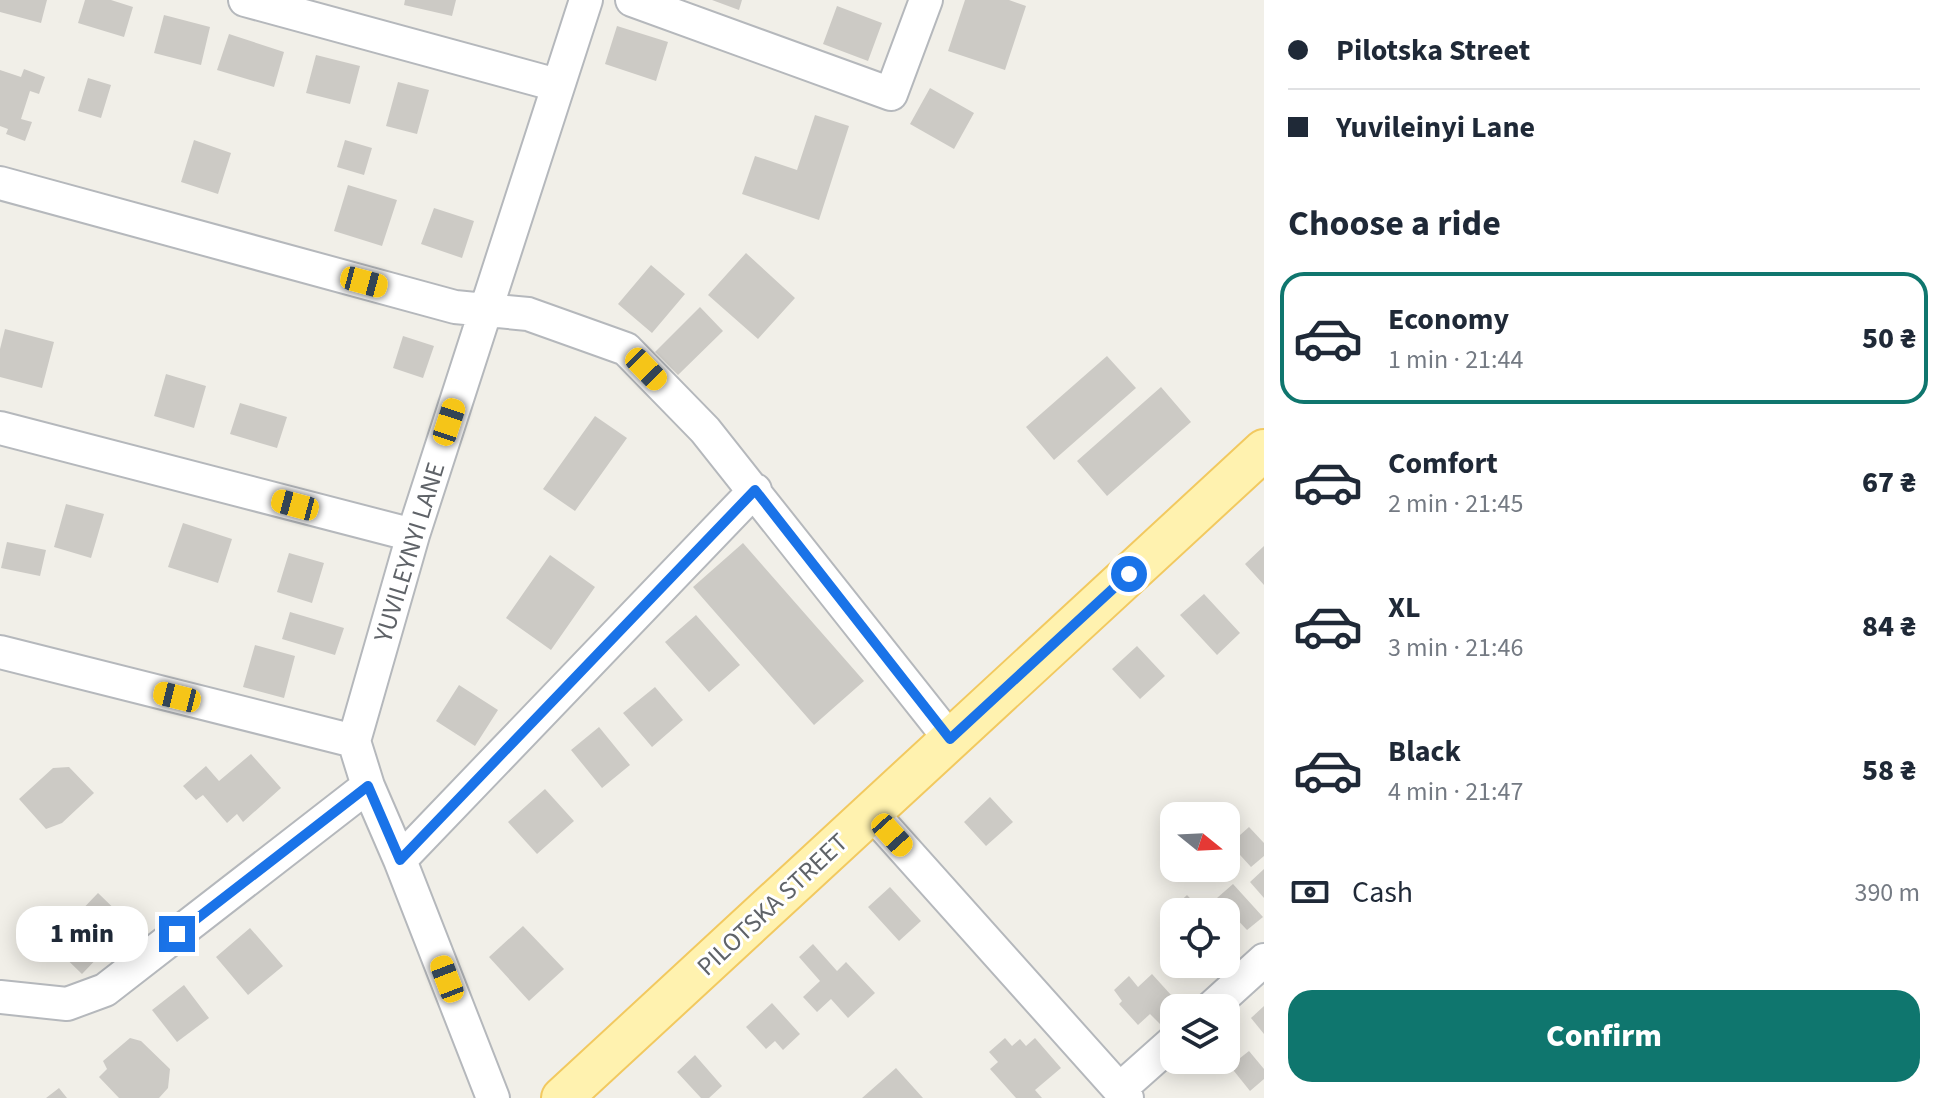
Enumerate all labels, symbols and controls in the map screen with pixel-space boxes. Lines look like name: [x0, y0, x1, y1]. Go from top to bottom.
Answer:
text: Pilotska Street: [1336, 29, 1530, 72]
text: Yuvileinyi Lane: [1336, 106, 1535, 149]
text: Choose a ride: [1288, 198, 1501, 249]
car: [338, 264, 390, 300]
text: Economy: [1388, 298, 1509, 341]
icon: car: [1292, 302, 1364, 374]
text: 50 ₴: [1862, 317, 1916, 360]
text: 1 min · 21:44: [1388, 341, 1523, 378]
car: [621, 343, 671, 395]
car: [430, 395, 468, 449]
text: Comfort: [1388, 442, 1498, 485]
icon: car: [1292, 446, 1364, 518]
street label: YUVILEYNYI LANE: [364, 458, 454, 648]
text: 67 ₴: [1862, 461, 1916, 504]
text: 2 min · 21:45: [1388, 485, 1523, 522]
car: [269, 487, 321, 523]
route start: [1111, 556, 1147, 592]
text: XL: [1388, 586, 1421, 629]
icon: car: [1292, 590, 1364, 662]
text: 84 ₴: [1862, 605, 1916, 648]
text: 3 min · 21:46: [1388, 629, 1523, 666]
car: [151, 680, 203, 714]
text: Black: [1388, 730, 1461, 773]
icon: car: [1292, 734, 1364, 806]
text: 58 ₴: [1862, 749, 1916, 792]
text: 4 min · 21:47: [1388, 773, 1523, 810]
north arrow: [1160, 802, 1240, 882]
map controls: [1160, 802, 1240, 1074]
car: [867, 809, 917, 861]
street label: PILOTSKA STREET: [689, 824, 856, 984]
icon: cash: [1288, 870, 1332, 914]
text: Cash: [1352, 871, 1413, 914]
text: 390 m: [1854, 874, 1920, 911]
button: locate: [1160, 898, 1240, 978]
callout: 1 min: [17, 906, 149, 962]
text: 1 min: [50, 915, 114, 952]
route end: [159, 916, 195, 952]
car: [427, 952, 467, 1006]
button: Confirm: [1288, 990, 1920, 1082]
button: layers: [1160, 994, 1240, 1074]

